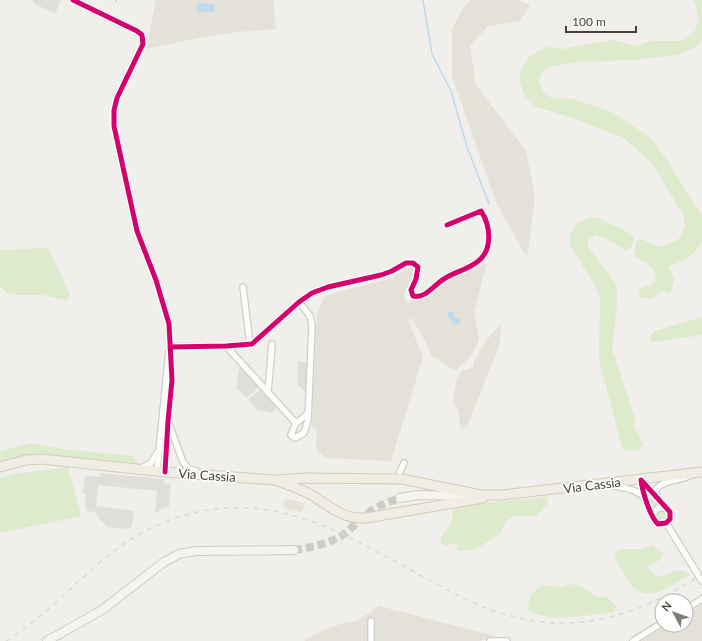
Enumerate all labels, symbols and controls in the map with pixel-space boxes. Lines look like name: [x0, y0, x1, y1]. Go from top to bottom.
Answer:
scale bar: [566, 8, 636, 34]
text: 100 m: [572, 14, 606, 29]
street label: Via Cassia: [178, 465, 236, 485]
street label: Via Cassia: [562, 474, 622, 496]
north arrow: [654, 593, 694, 633]
text: N: [658, 599, 674, 614]

